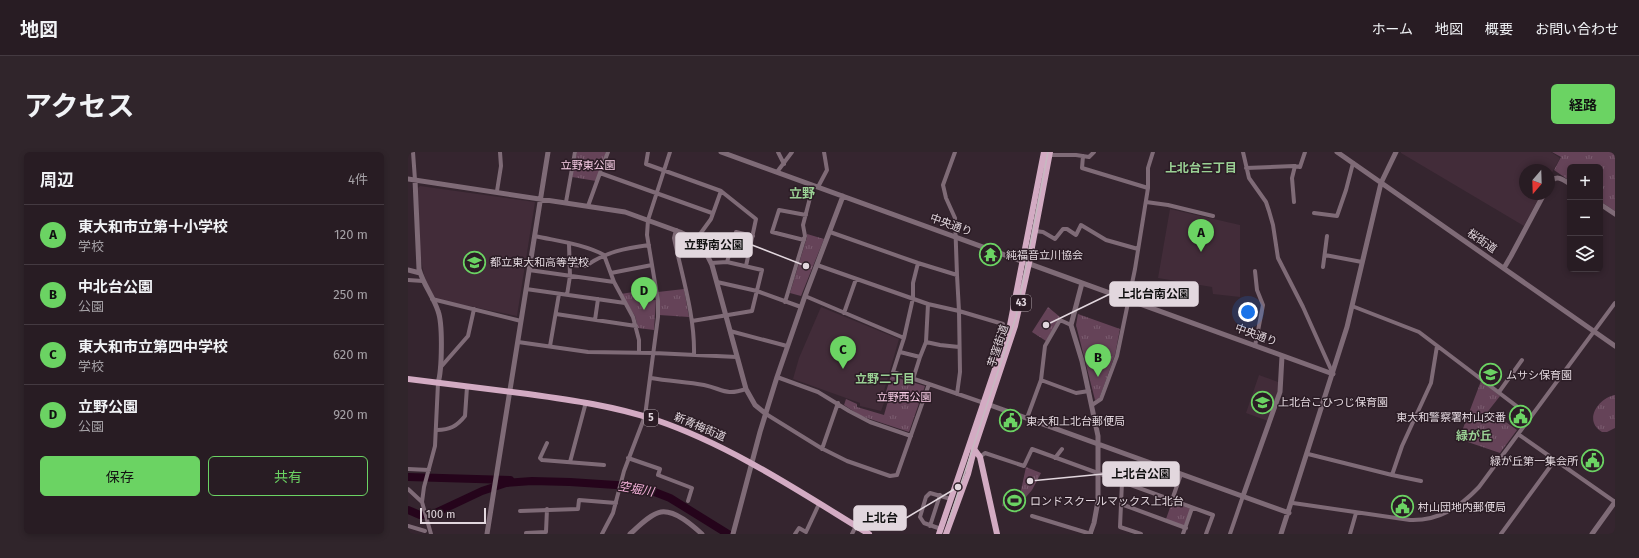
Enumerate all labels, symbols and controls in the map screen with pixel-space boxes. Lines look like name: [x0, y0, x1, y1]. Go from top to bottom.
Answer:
text: 地図: [20, 18, 58, 41]
text: ホーム: [1371, 21, 1413, 38]
text: 地図: [1435, 21, 1463, 38]
text: 概要: [1485, 21, 1513, 38]
text: お問い合わせ: [1535, 21, 1619, 38]
button: 経路: [1551, 84, 1615, 124]
text: アクセス: [24, 90, 135, 123]
park label: 立野東公園: [561, 159, 616, 172]
district label: 上北台三丁目: [1165, 161, 1237, 175]
north arrow: [1519, 164, 1555, 200]
map controls: [1567, 164, 1603, 272]
button: +: [1567, 164, 1603, 200]
text: 周辺: [40, 170, 74, 191]
text: 4件: [348, 172, 368, 187]
district label: 立野: [789, 186, 815, 201]
button: −: [1567, 200, 1603, 236]
street label: 中央通り: [928, 211, 974, 239]
text: 東大和市立第十小学校: [78, 218, 228, 236]
pin: A: [1188, 219, 1214, 252]
street label: 桜街道: [1465, 226, 1499, 256]
text: A: [49, 227, 57, 242]
text: 120 m: [334, 227, 368, 242]
callout: 立野南公園: [676, 233, 752, 257]
button: layers: [1567, 236, 1603, 272]
text: 立野南公園: [684, 238, 744, 252]
text: 学校: [78, 239, 104, 254]
temple icon: 純福音立川協会: [977, 242, 1003, 268]
school or university icon: 都立東大和高等学校: [461, 249, 487, 275]
place label: 純福音立川協会: [1006, 249, 1083, 262]
place label: 都立東大和高等学校: [490, 256, 589, 269]
pin: D: [631, 277, 657, 310]
text: 中北台公園: [78, 278, 153, 296]
callout: 上北台南公園: [1110, 282, 1198, 306]
text: B: [49, 287, 57, 302]
text: 250 m: [333, 287, 368, 302]
text: 上北台南公園: [1118, 287, 1190, 301]
road number: 43: [1011, 295, 1031, 311]
text: 公園: [78, 299, 104, 314]
your location: [1238, 302, 1258, 322]
street label: 中央通り: [1233, 321, 1279, 349]
street label: 芋窪街道: [985, 323, 1011, 369]
pin: C: [830, 336, 856, 369]
text: 東大和市立第四中学校: [78, 338, 228, 356]
pin: B: [1085, 344, 1111, 377]
text: C: [49, 347, 57, 362]
text: 620 m: [333, 347, 368, 362]
text: 学校: [78, 359, 104, 374]
school or university icon: ムサシ保育園: [1478, 362, 1504, 388]
place label: ムサシ保育園: [1506, 369, 1572, 382]
district label: 立野二丁目: [855, 372, 915, 386]
school or university icon: 上北台こひつじ保育園: [1249, 389, 1275, 415]
park label: 立野西公園: [877, 391, 932, 404]
place label: 上北台こひつじ保育園: [1278, 396, 1388, 409]
text: 立野公園: [78, 398, 138, 416]
public building icon: 東大和警察署村山交番: [1508, 404, 1534, 430]
text: D: [49, 407, 57, 422]
text: 920 m: [333, 407, 368, 422]
public building icon: 東大和上北台郵便局: [998, 408, 1024, 434]
road number: 5: [644, 410, 658, 426]
street label: 新青梅街道: [672, 410, 728, 444]
place label: 東大和警察署村山交番: [1396, 411, 1506, 424]
place label: 東大和上北台郵便局: [1026, 415, 1125, 428]
text: 公園: [78, 419, 104, 434]
district label: 緑が丘: [1456, 429, 1492, 443]
public building icon: 緑が丘第一集会所: [1580, 448, 1606, 474]
place label: 緑が丘第一集会所: [1490, 455, 1579, 468]
button: 保存: [40, 456, 200, 496]
button: 共有: [208, 456, 368, 496]
callout: 上北台公園: [1103, 462, 1179, 486]
text: 上北台公園: [1111, 467, 1171, 481]
water label: 空堀川: [617, 479, 657, 499]
sports icon: ロンドスクールマックス上北台: [1001, 488, 1027, 514]
public building icon: 村山団地内郵便局: [1389, 494, 1415, 520]
place label: ロンドスクールマックス上北台: [1030, 495, 1184, 508]
place label: 村山団地内郵便局: [1418, 501, 1506, 514]
scale bar: [420, 506, 486, 525]
callout: 上北台: [854, 506, 906, 530]
text: 100 m: [426, 508, 455, 521]
text: 上北台: [862, 511, 898, 525]

